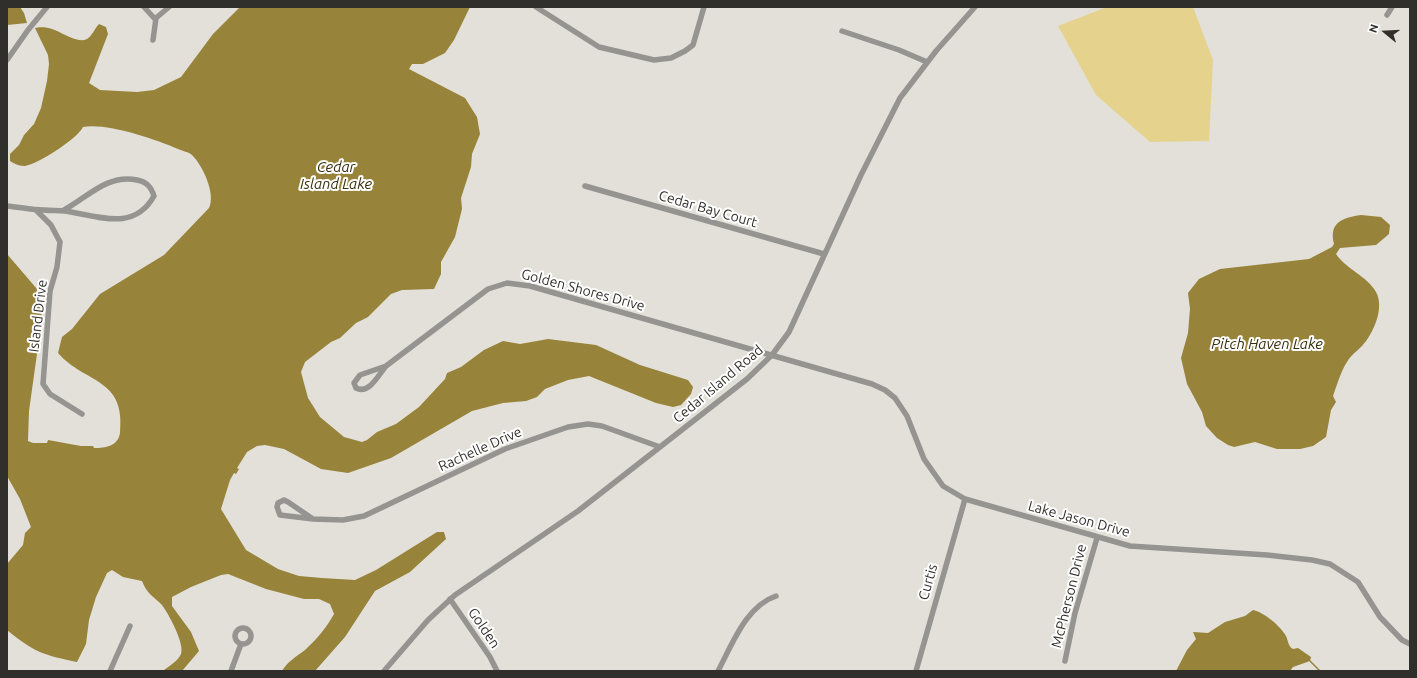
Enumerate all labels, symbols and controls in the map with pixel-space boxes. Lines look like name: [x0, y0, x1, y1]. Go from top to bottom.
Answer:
north arrow: [1365, 12, 1405, 52]
text: N: [1367, 23, 1381, 34]
water label: Cedar Island Lake: [300, 158, 372, 193]
street label: Cedar Bay Court: [657, 187, 759, 231]
street label: Golden Shores Drive: [519, 265, 647, 315]
street label: Island Drive: [25, 279, 51, 353]
water label: Pitch Haven Lake: [1211, 335, 1323, 353]
street label: Cedar Island Road: [670, 341, 766, 427]
street label: Rachelle Drive: [436, 423, 524, 475]
street label: Lake Jason Drive: [1026, 497, 1132, 541]
street label: McPherson Drive: [1048, 542, 1090, 650]
street label: Curtis: [915, 562, 941, 602]
street label: Golden: [464, 605, 504, 651]

